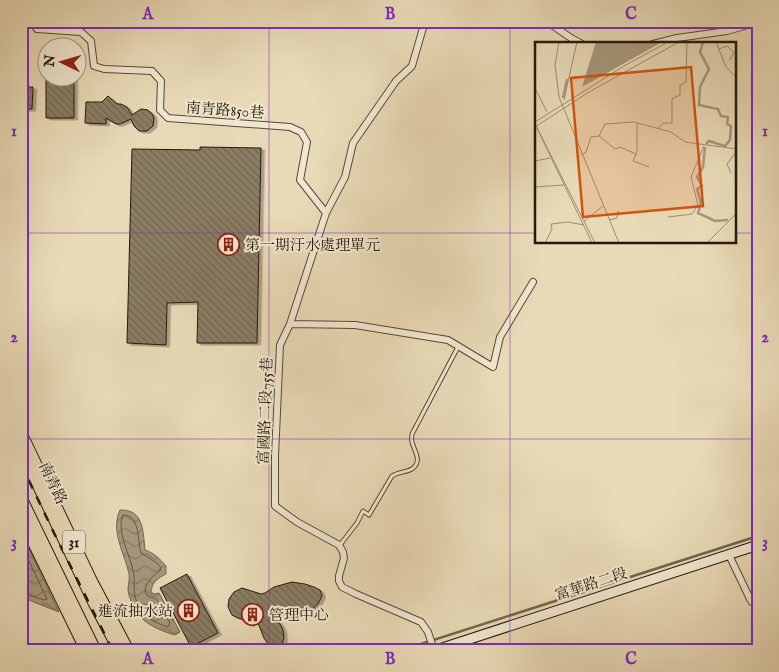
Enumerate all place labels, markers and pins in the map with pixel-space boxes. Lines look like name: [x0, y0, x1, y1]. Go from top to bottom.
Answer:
building icon: 第一期汙水處理單元: [217, 233, 241, 257]
place label: 第一期汙水處理單元: [245, 236, 380, 255]
building icon: 進流抽水站: [177, 599, 201, 623]
place label: 進流抽水站: [98, 602, 173, 621]
building icon: 管理中心: [241, 603, 265, 627]
place label: 管理中心: [269, 606, 329, 625]

